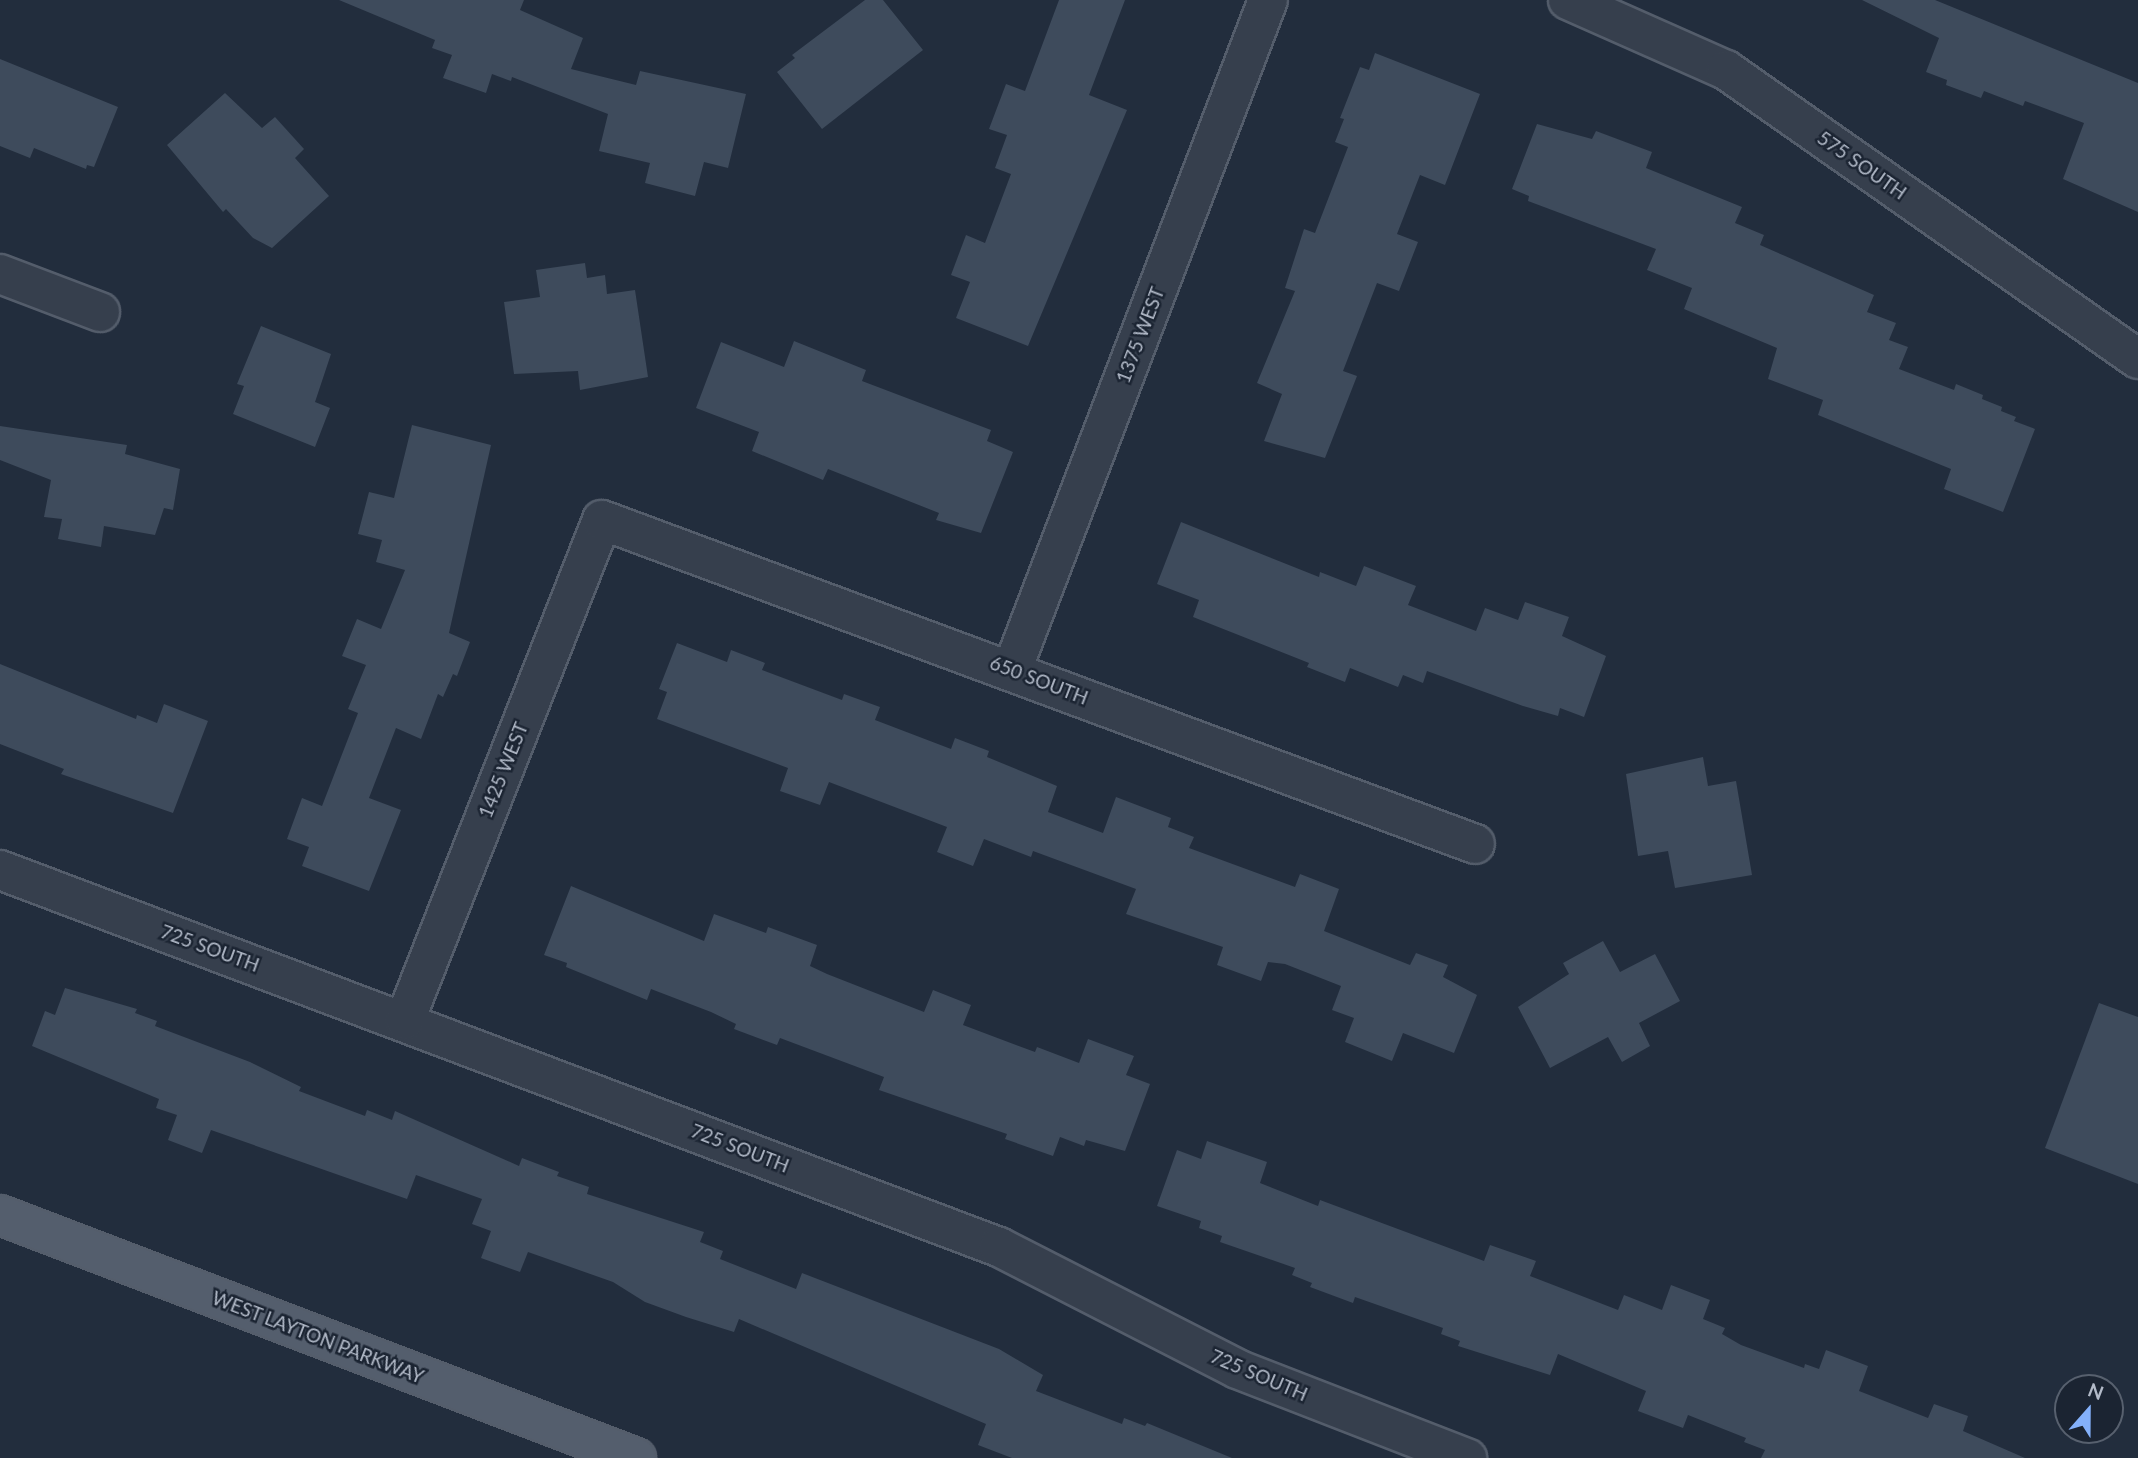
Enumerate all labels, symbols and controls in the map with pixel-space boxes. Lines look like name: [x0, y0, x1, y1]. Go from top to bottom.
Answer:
street label: 575 SOUTH: [1813, 126, 1911, 204]
street label: 1375 WEST: [1111, 284, 1169, 386]
street label: 650 SOUTH: [987, 651, 1091, 709]
street label: 1425 WEST: [473, 719, 533, 821]
street label: 725 SOUTH: [158, 920, 262, 976]
street label: 725 SOUTH: [688, 1119, 792, 1177]
street label: WEST LAYTON PARKWAY: [209, 1286, 427, 1388]
street label: 725 SOUTH: [1207, 1344, 1311, 1406]
north arrow: [2054, 1374, 2124, 1444]
text: N: [2085, 1377, 2107, 1404]

